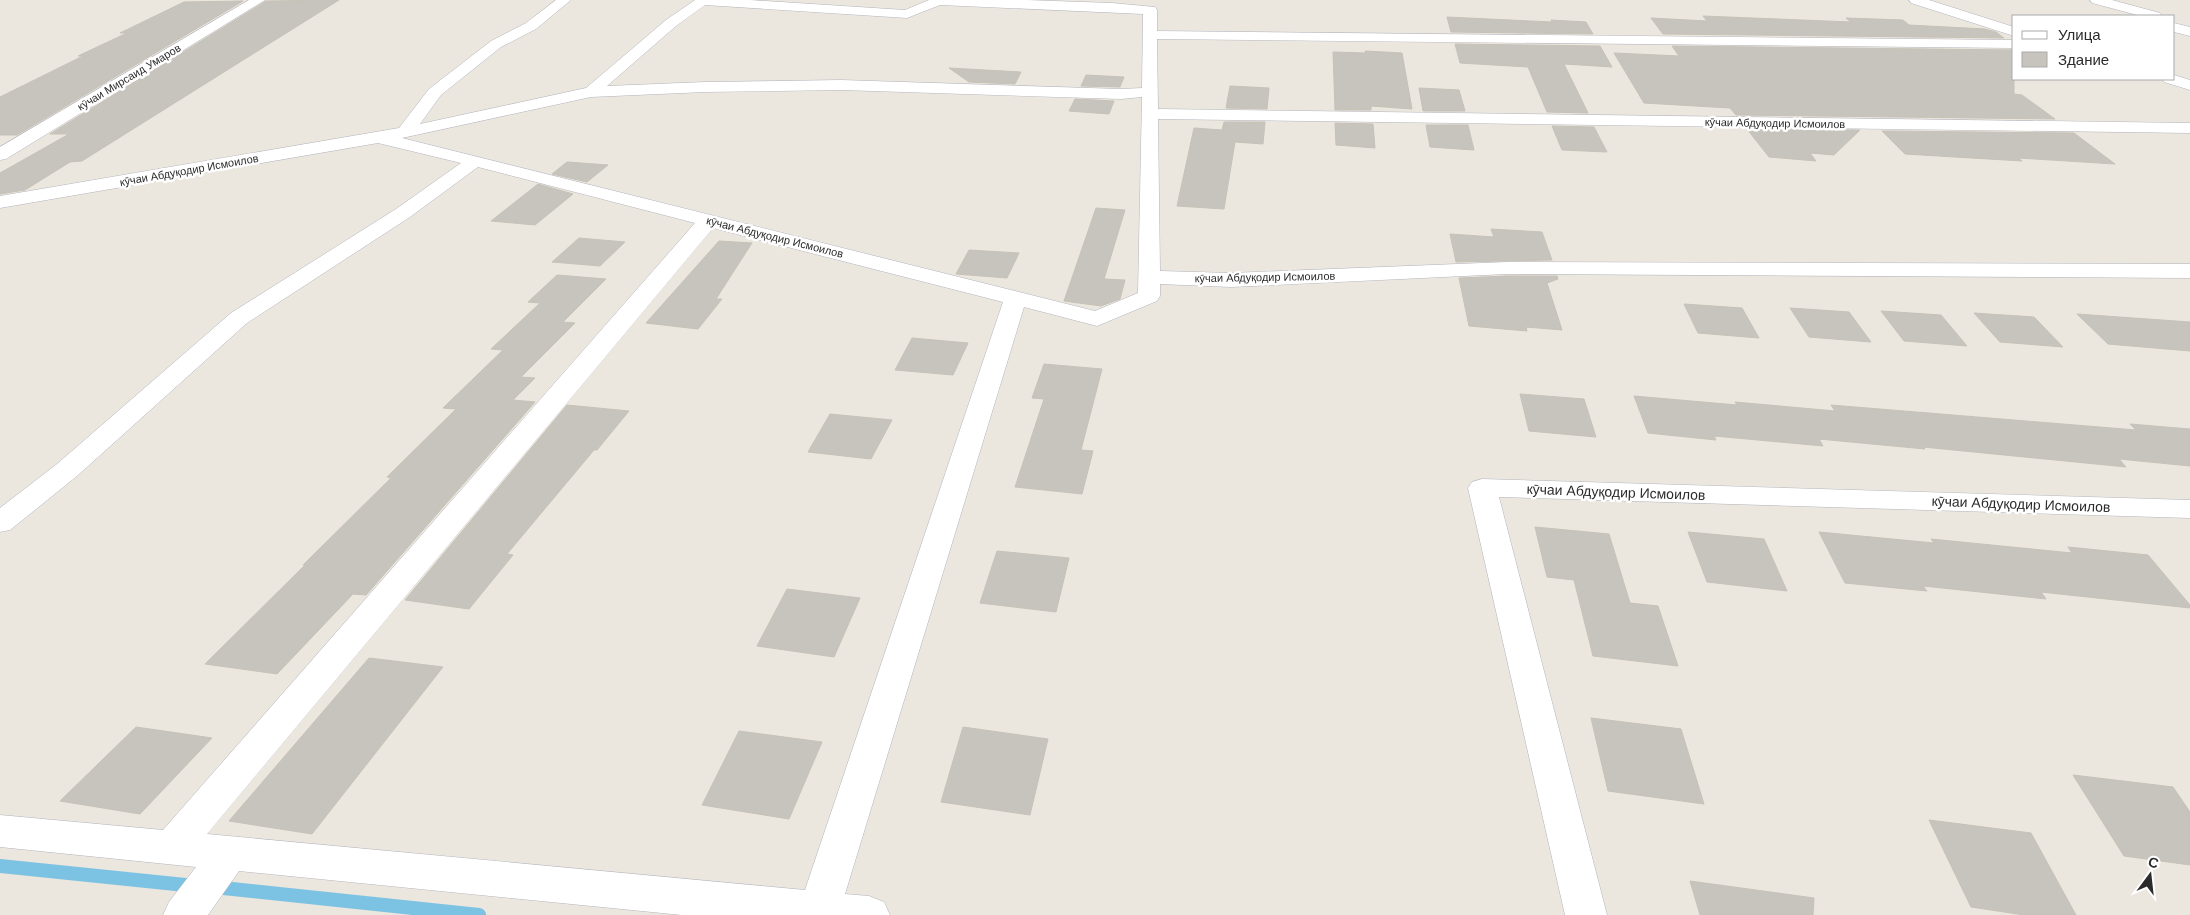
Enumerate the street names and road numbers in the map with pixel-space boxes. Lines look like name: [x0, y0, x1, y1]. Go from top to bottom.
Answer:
street label: кӯчаи Мирсаид Умаров: [75, 41, 183, 113]
street label: кӯчаи Абдуқодир Исмоилов: [1705, 116, 1846, 130]
street label: кӯчаи Абдуқодир Исмоилов: [119, 152, 259, 188]
street label: кӯчаи Абдуқодир Исмоилов: [705, 214, 845, 260]
street label: кӯчаи Абдуқодир Исмоилов: [1195, 270, 1336, 284]
street label: кӯчаи Абдуқодир Исмоилов: [1526, 481, 1706, 503]
street label: кӯчаи Абдуқодир Исмоилов: [1931, 493, 2111, 515]

